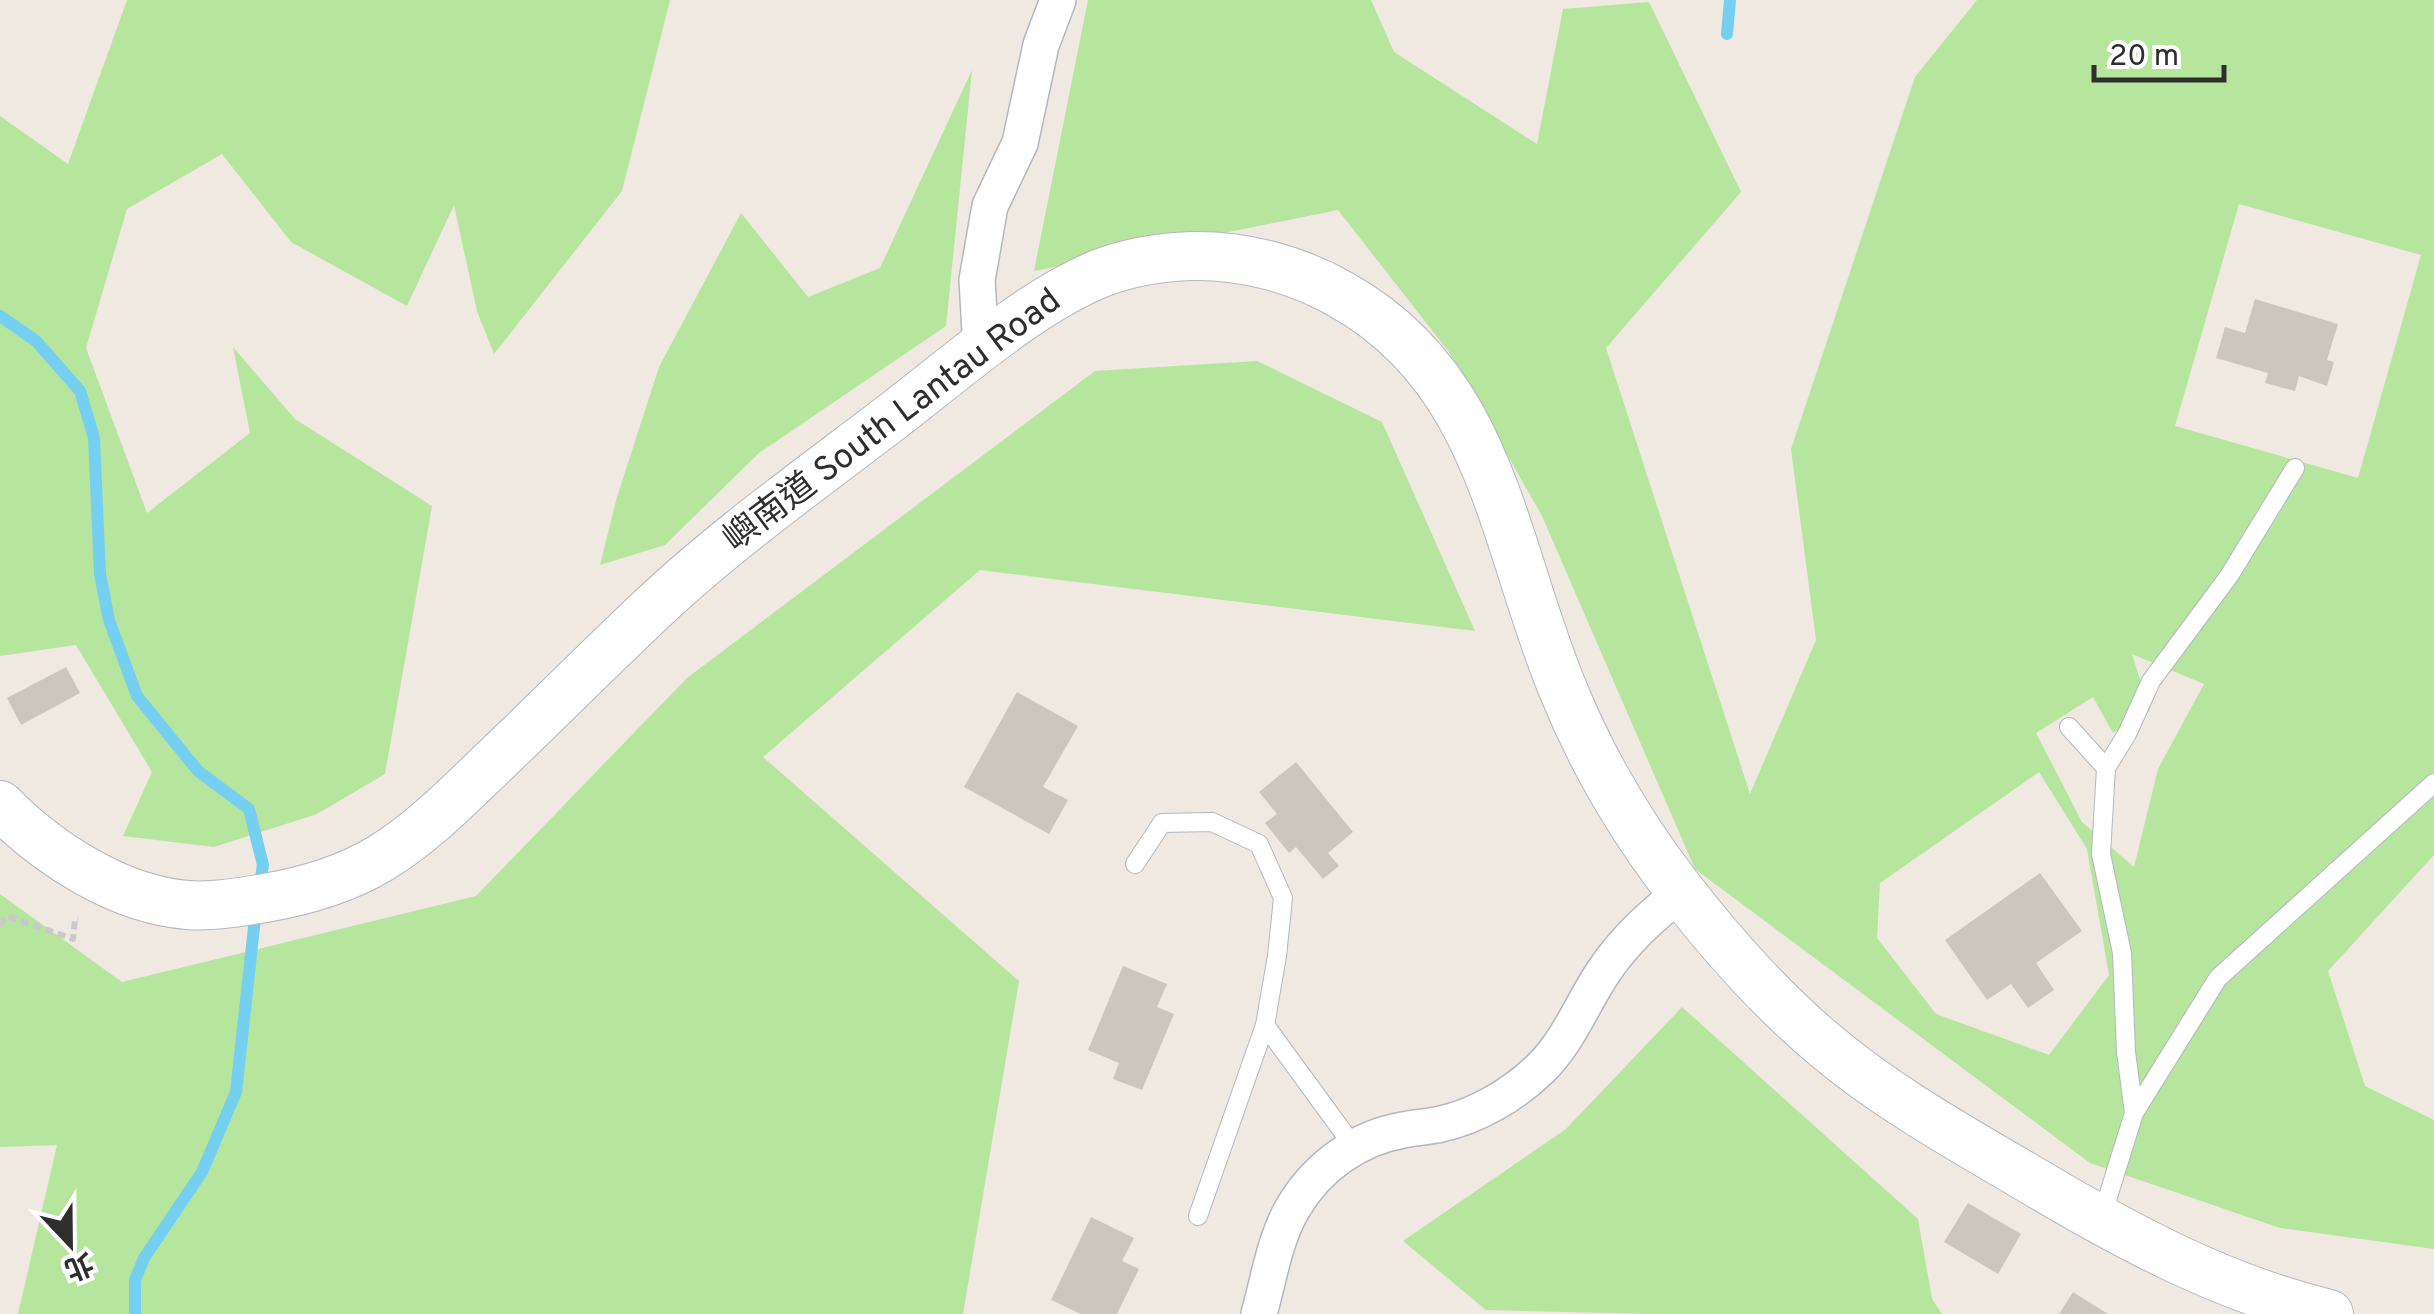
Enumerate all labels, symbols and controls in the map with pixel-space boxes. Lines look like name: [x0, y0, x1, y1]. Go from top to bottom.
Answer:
scale bar: [2094, 20, 2224, 82]
text: 20 m: [2109, 39, 2179, 76]
street label: 嶼南道 South Lantau Road: [716, 280, 1070, 562]
north arrow: [20, 1194, 120, 1294]
text: 北: [59, 1242, 98, 1286]

